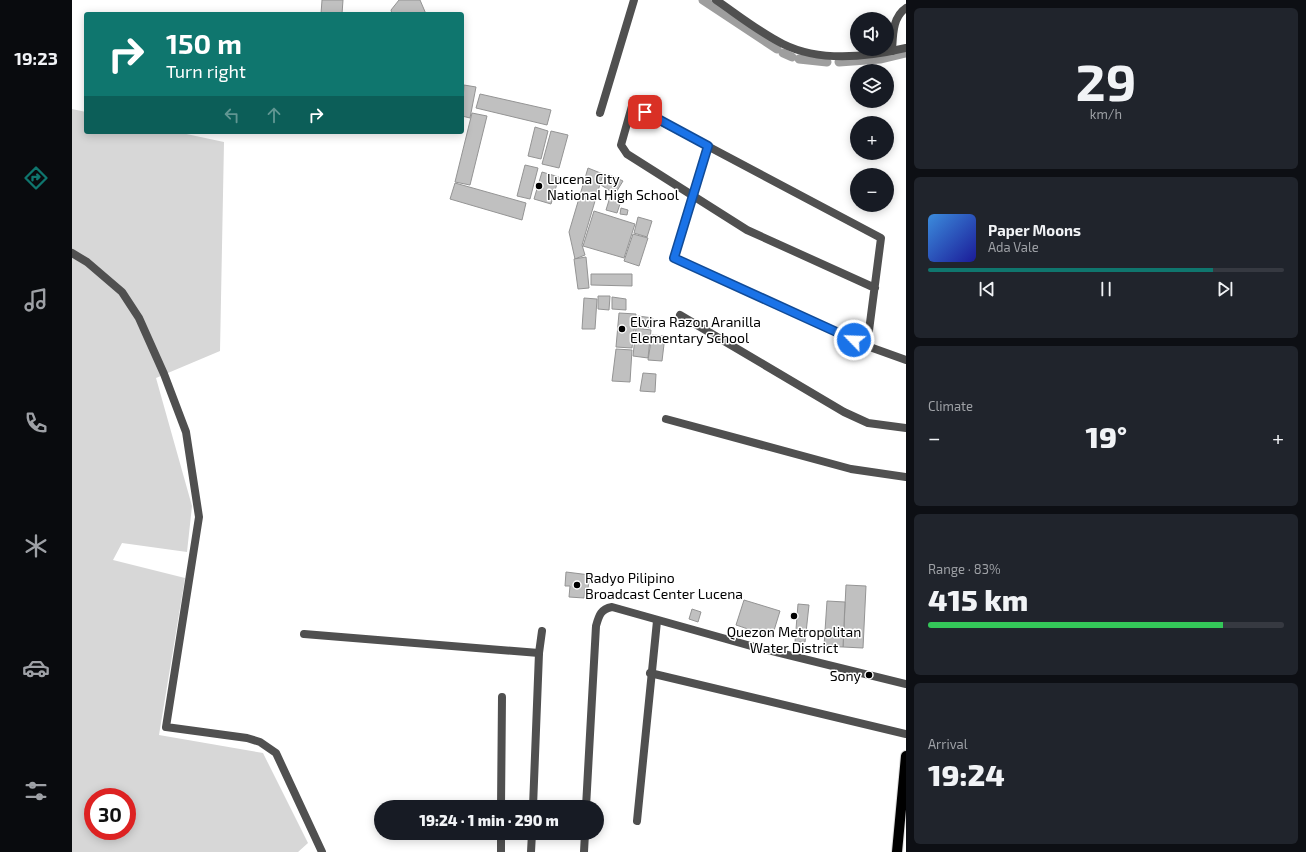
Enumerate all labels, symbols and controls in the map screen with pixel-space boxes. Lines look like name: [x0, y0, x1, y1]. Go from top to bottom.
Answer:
map controls: [850, 12, 894, 212]
button: sound: [850, 12, 894, 56]
text: 150 m: [166, 26, 242, 60]
icon: right: [100, 28, 152, 80]
text: 19:23: [14, 47, 58, 69]
text: 29: [1076, 49, 1136, 111]
text: Turn right: [166, 60, 246, 82]
button: layers: [850, 64, 894, 108]
pin: [628, 95, 662, 129]
icon: arrive: [634, 101, 656, 123]
icon: left: [221, 104, 243, 126]
icon: ahead: [263, 104, 285, 126]
icon: right: [305, 104, 327, 126]
text: km/h: [1090, 106, 1122, 122]
button: +: [850, 116, 894, 160]
icon: directions: [22, 164, 50, 192]
button: −: [850, 168, 894, 212]
place label: Lucena City National High School: [547, 170, 680, 203]
marker: Lucena City National High School: [534, 181, 544, 191]
text: Paper Moons: [988, 221, 1081, 239]
text: Ada Vale: [988, 239, 1039, 255]
icon: previous: [976, 278, 998, 300]
icon: pause: [1095, 278, 1117, 300]
icon: next: [1214, 278, 1236, 300]
icon: music: [22, 286, 50, 314]
place label: Elvira Razon Aranilla Elementary School: [630, 313, 761, 346]
position arrow: [833, 319, 875, 361]
marker: Elvira Razon Aranilla Elementary School: [617, 324, 627, 334]
text: Climate: [928, 398, 973, 414]
icon: phone: [22, 409, 50, 437]
text: 19°: [1086, 418, 1127, 454]
text: −: [928, 424, 941, 450]
text: +: [1272, 424, 1284, 450]
icon: climate: [22, 532, 50, 560]
text: Range · 83%: [928, 561, 1001, 577]
place label: Radyo Pilipino Broadcast Center Lucena: [585, 569, 743, 602]
marker: Radyo Pilipino Broadcast Center Lucena: [572, 580, 582, 590]
text: 415 km: [928, 581, 1028, 617]
marker: Quezon Metropolitan Water District: [789, 611, 799, 621]
place label: Quezon Metropolitan Water District: [727, 623, 861, 656]
icon: car: [22, 654, 50, 682]
place label: Sony: [830, 667, 862, 684]
marker: Sony: [864, 670, 874, 680]
text: Arrival: [928, 736, 968, 752]
text: 19:24: [928, 756, 1005, 792]
icon: filters: [22, 777, 50, 805]
speed limit sign: 30: [84, 788, 136, 840]
text: 19:24 · 1 min · 290 m: [419, 811, 559, 829]

